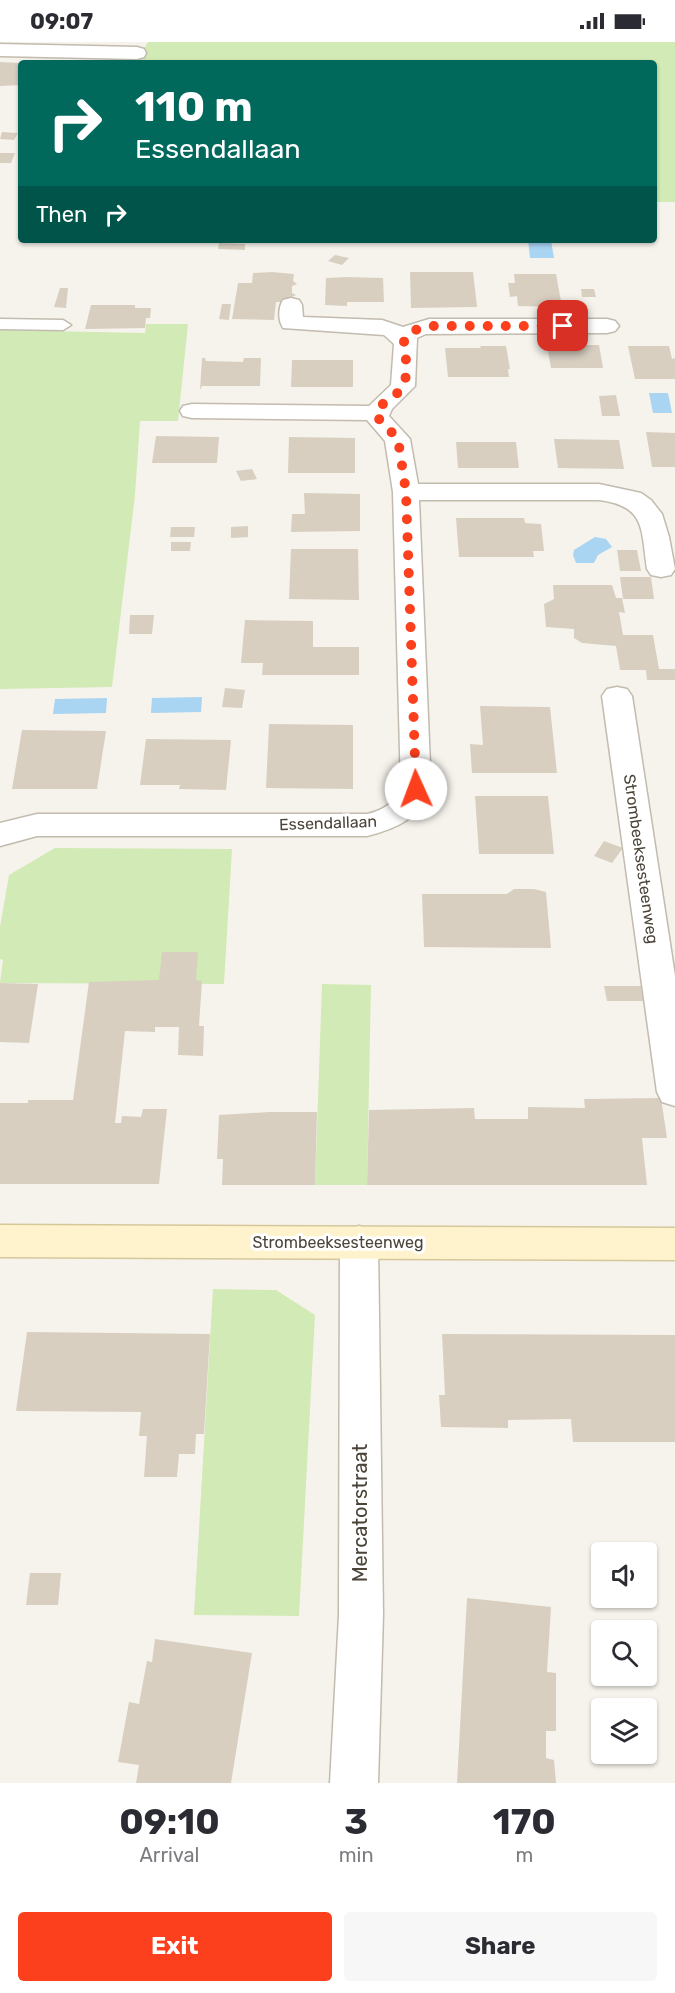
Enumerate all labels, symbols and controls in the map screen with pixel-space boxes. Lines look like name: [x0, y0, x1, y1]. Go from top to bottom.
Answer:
text: 09:07: [30, 8, 93, 35]
text: 110 m: [135, 82, 253, 132]
icon: right: [36, 84, 114, 162]
text: Essendallaan: [135, 133, 301, 165]
icon: right: [99, 198, 132, 231]
text: Then: [36, 201, 87, 228]
pin: [537, 300, 588, 351]
icon: arrive: [546, 309, 579, 342]
position arrow: [384, 757, 448, 821]
street label: Strombeeksesteenweg: [620, 773, 662, 945]
street label: Essendallaan: [279, 812, 377, 834]
street label: Strombeeksesteenweg: [252, 1233, 424, 1252]
street label: Mercatorstraat: [348, 1444, 372, 1582]
map controls: [591, 1542, 657, 1764]
button: sound: [591, 1542, 657, 1608]
button: search: [591, 1620, 657, 1686]
button: layers: [591, 1698, 657, 1764]
text: 09:10: [119, 1800, 220, 1843]
text: 3: [344, 1800, 368, 1843]
text: 170: [493, 1800, 556, 1843]
text: Arrival: [139, 1843, 199, 1867]
text: min: [339, 1843, 374, 1867]
text: m: [515, 1843, 533, 1867]
button: Exit: [18, 1912, 332, 1981]
button: Share: [344, 1912, 657, 1981]

